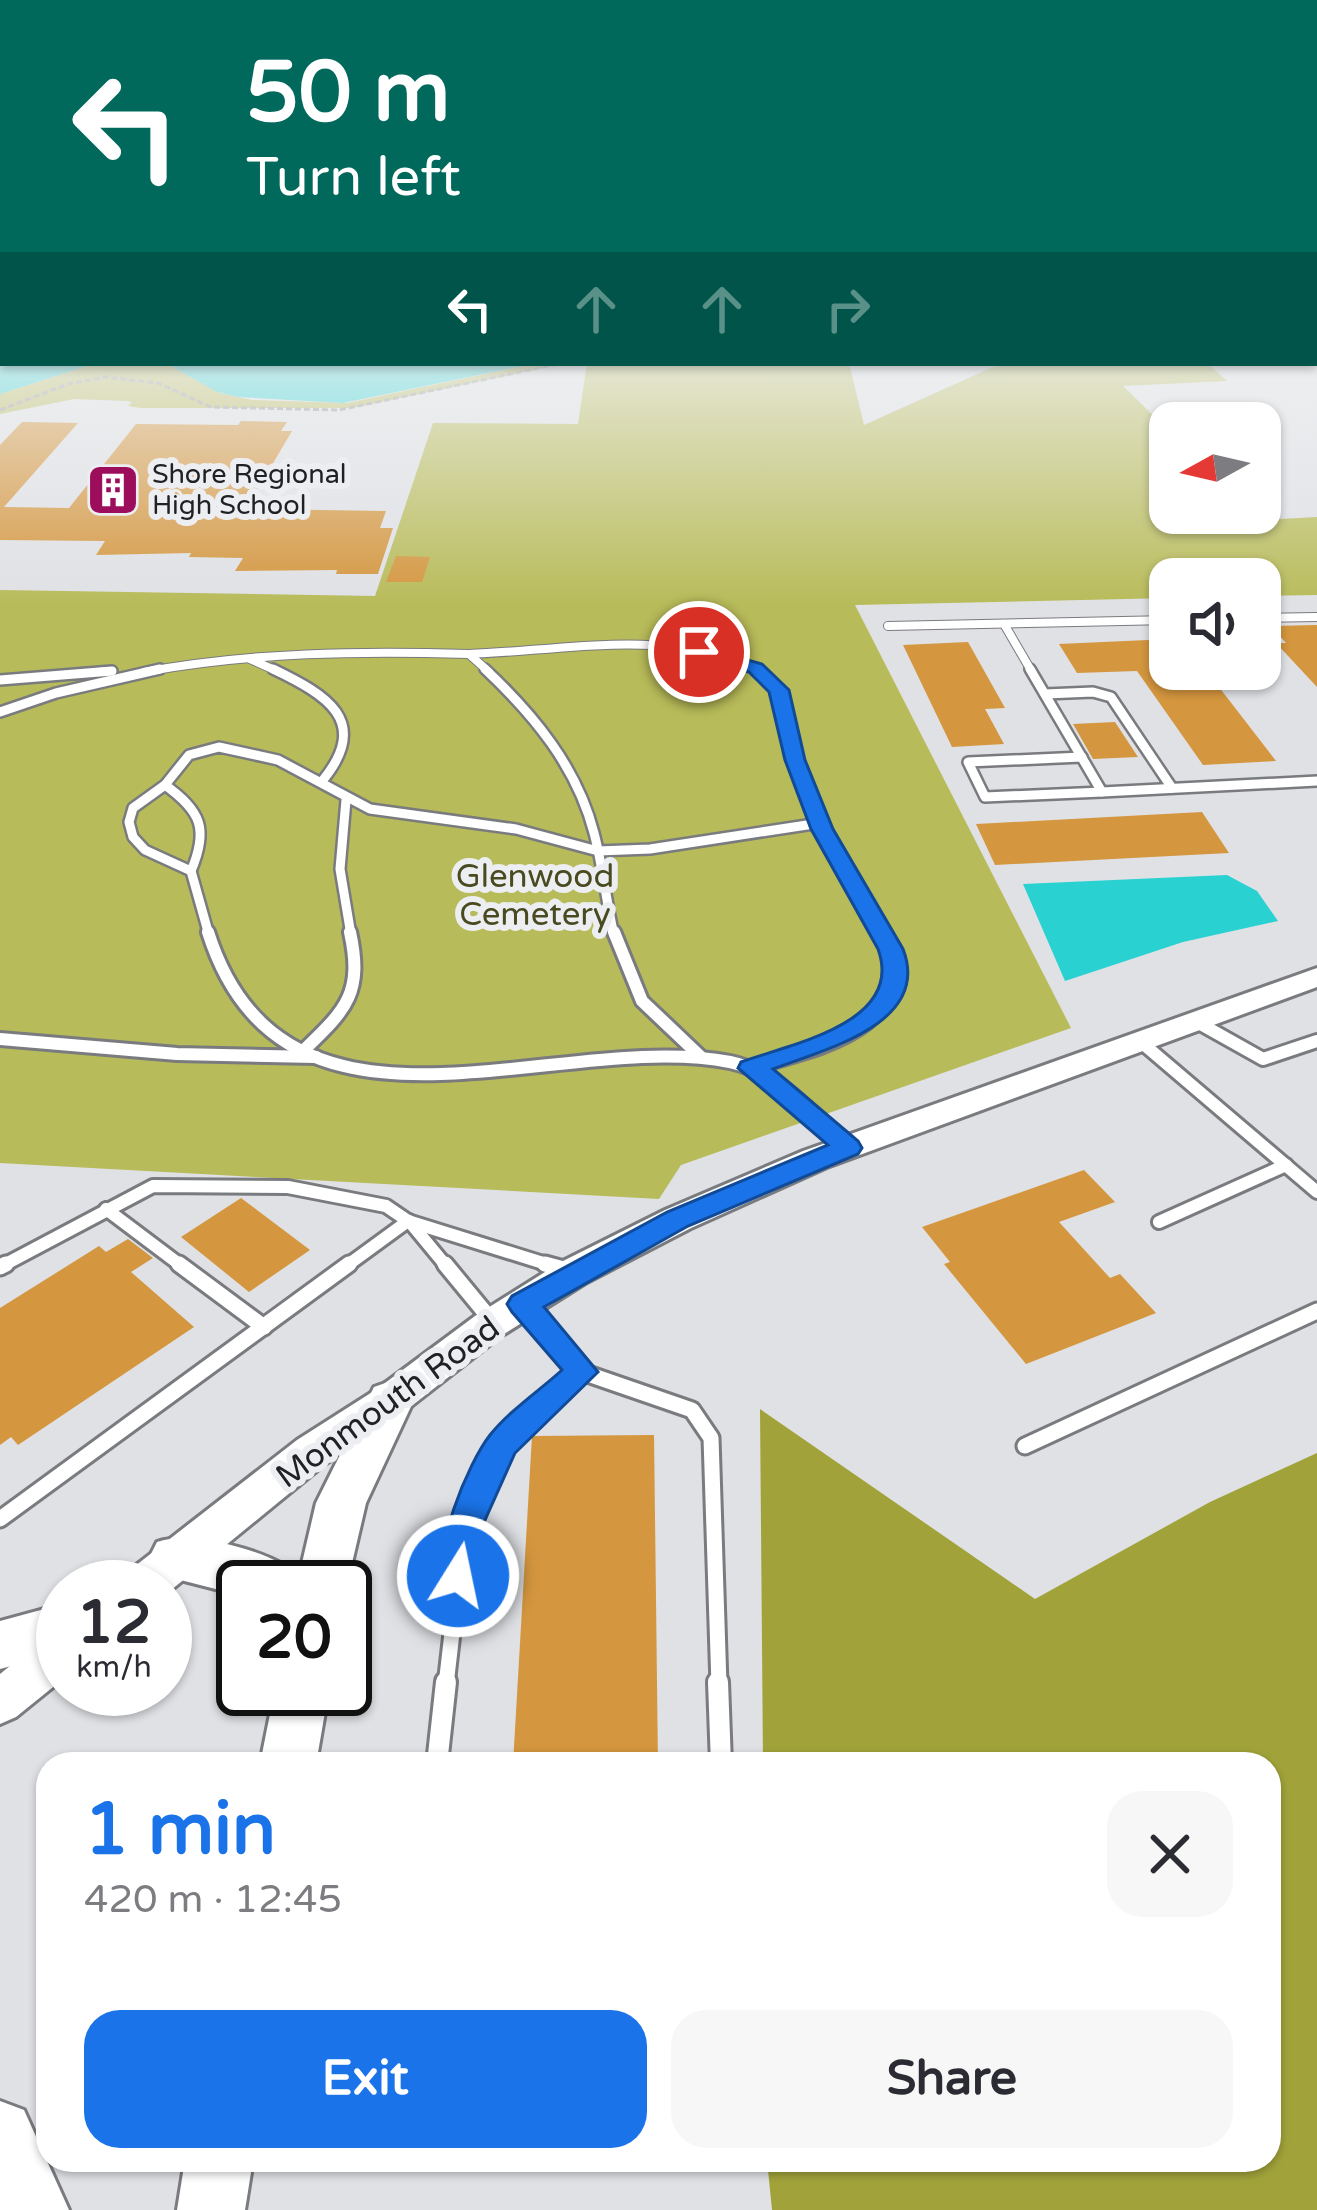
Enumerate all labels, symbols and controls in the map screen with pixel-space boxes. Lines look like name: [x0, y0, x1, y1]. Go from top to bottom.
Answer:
text: 50 m: [246, 43, 450, 144]
icon: left: [48, 48, 204, 204]
text: Turn left: [246, 145, 461, 210]
icon: left: [437, 276, 503, 342]
icon: ahead: [563, 276, 629, 342]
icon: ahead: [689, 276, 755, 342]
icon: right: [815, 276, 881, 342]
north arrow: [1149, 402, 1281, 534]
map controls: [1149, 402, 1281, 690]
place label: Shore Regional High School: [152, 458, 347, 522]
building icon: Shore Regional High School: [85, 462, 141, 518]
button: sound: [1149, 558, 1281, 690]
pin: [648, 601, 750, 703]
icon: arrive: [666, 619, 732, 685]
park label: Glenwood Cemetery: [456, 857, 614, 934]
street label: Monmouth Road: [269, 1308, 507, 1496]
position arrow: [395, 1513, 521, 1639]
speed limit sign: 20: [216, 1560, 372, 1716]
text: 12: [76, 1587, 152, 1659]
text: km/h: [76, 1649, 152, 1686]
text: 1 min: [84, 1787, 276, 1874]
button: close: [1107, 1791, 1233, 1917]
text: 420 m · 12:45: [84, 1876, 342, 1923]
button: Exit: [84, 2010, 647, 2148]
button: Share: [671, 2010, 1233, 2148]

